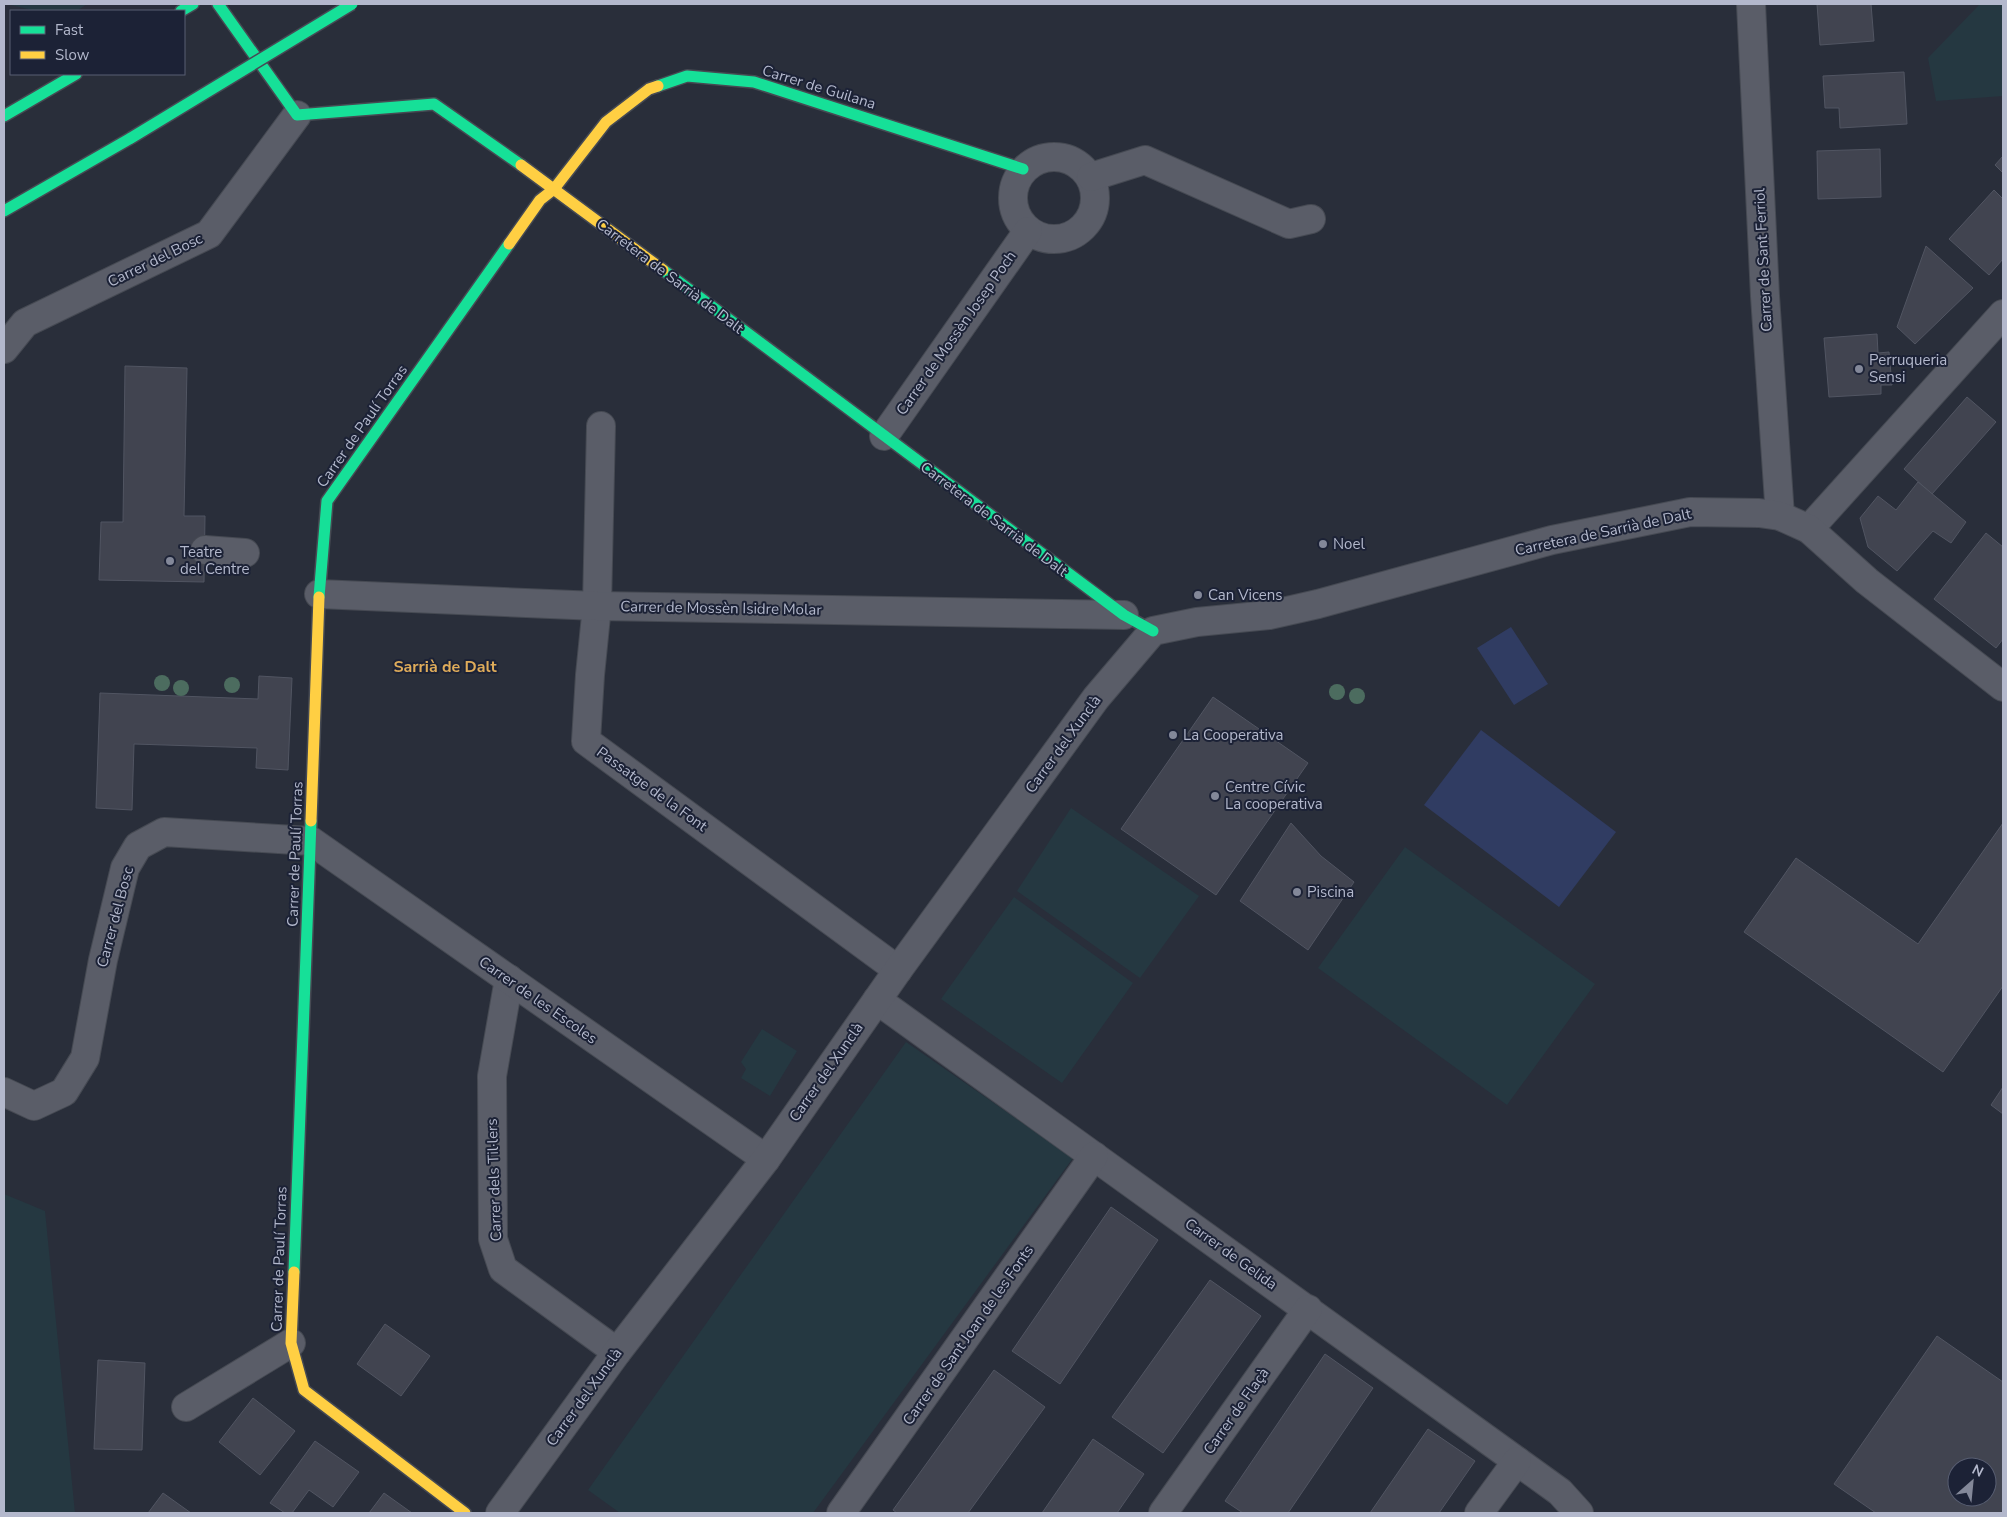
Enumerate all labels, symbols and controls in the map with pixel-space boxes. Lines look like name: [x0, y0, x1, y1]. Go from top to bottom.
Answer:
legend: [10, 10, 185, 75]
text: Fast: [55, 20, 84, 40]
text: Slow: [55, 45, 90, 65]
street label: Carrer de Guilana: [760, 60, 878, 114]
street label: Carrer de Sant Ferriol: [1749, 187, 1777, 332]
street label: Carretera de Sarrià de Dalt: [592, 214, 748, 339]
street label: Carrer del Bosc: [104, 228, 206, 292]
street label: Carrer de Mossèn Josep Poch: [892, 247, 1020, 419]
place label: Perruqueria Sensi: [1869, 350, 1947, 387]
street label: Carrer de Paulí Torras: [312, 361, 412, 491]
marker: Perruqueria Sensi: [1853, 363, 1865, 375]
street label: Carretera de Sarrià de Dalt: [916, 457, 1072, 582]
street label: Carretera de Sarrià de Dalt: [1513, 503, 1694, 560]
place label: Noel: [1333, 534, 1365, 554]
marker: Noel: [1317, 538, 1329, 550]
place label: Teatre del Centre: [180, 542, 250, 579]
marker: Teatre del Centre: [164, 555, 176, 567]
place label: Can Vicens: [1208, 585, 1283, 605]
marker: Can Vicens: [1192, 589, 1204, 601]
street label: Carrer de Mossèn Isidre Molar: [620, 596, 823, 620]
district label: Sarrià de Dalt: [393, 656, 497, 678]
street label: Carrer del Xunclà: [1021, 691, 1105, 797]
place label: La Cooperativa: [1183, 725, 1283, 745]
marker: La Cooperativa: [1167, 729, 1179, 741]
street label: Passatge de la Font: [593, 742, 712, 836]
place label: Centre Cívic La cooperativa: [1225, 777, 1323, 814]
street label: Carrer de Paulí Torras: [282, 781, 308, 927]
marker: Centre Cívic La cooperativa: [1209, 790, 1221, 802]
street label: Carrer del Bosc: [92, 864, 138, 969]
place label: Piscina: [1307, 882, 1354, 902]
marker: Piscina: [1291, 886, 1303, 898]
street label: Carrer de les Escoles: [475, 952, 601, 1048]
street label: Carrer del Xunclà: [784, 1018, 868, 1126]
street label: Carrer dels Til·lers: [482, 1118, 506, 1242]
street label: Carrer de Paulí Torras: [266, 1186, 292, 1332]
street label: Carrer de Gelida: [1181, 1214, 1281, 1294]
street label: Carrer de Sant Joan de les Fonts: [898, 1241, 1038, 1429]
street label: Carrer del Xunclà: [542, 1344, 626, 1450]
street label: Carrer de Flaçà: [1199, 1364, 1273, 1458]
north arrow: [1947, 1457, 1997, 1507]
text: N: [1969, 1460, 1987, 1482]

